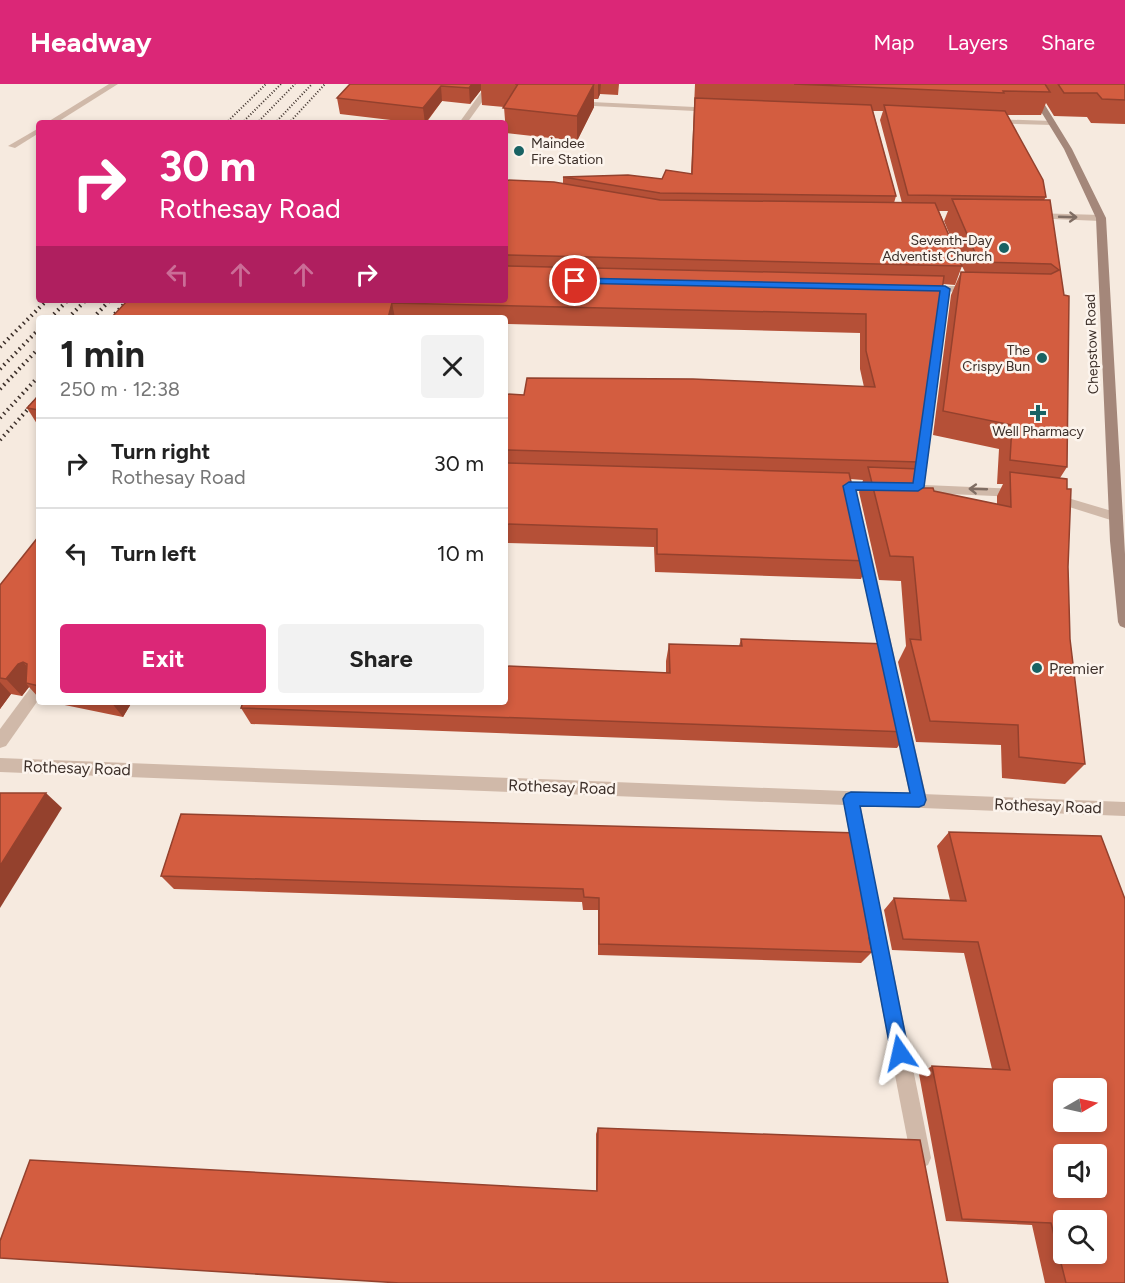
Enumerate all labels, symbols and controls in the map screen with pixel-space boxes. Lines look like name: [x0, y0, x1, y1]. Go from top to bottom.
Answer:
text: Headway: [30, 25, 152, 59]
text: Map: [874, 30, 914, 55]
text: Layers: [947, 30, 1008, 55]
text: Share: [1041, 30, 1095, 55]
place label: Maindee Fire Station: [531, 135, 603, 168]
text: 30 m: [159, 141, 256, 192]
icon: right: [60, 144, 138, 222]
marker: Maindee Fire Station: [512, 144, 526, 158]
text: Rothesay Road: [159, 192, 341, 225]
one-way arrow: [1058, 211, 1078, 223]
place label: Seventh-Day Adventist Church: [882, 232, 993, 265]
marker: Seventh-Day Adventist Church: [997, 241, 1011, 255]
pin: [549, 255, 600, 306]
icon: left: [161, 258, 194, 291]
icon: ahead: [224, 258, 257, 291]
icon: ahead: [287, 258, 320, 291]
icon: right: [350, 258, 383, 291]
icon: arrive: [558, 264, 591, 297]
street label: Chepstow Road: [1082, 294, 1102, 394]
text: 1 min: [60, 333, 145, 376]
button: close: [421, 335, 484, 398]
place label: The Crispy Bun: [962, 342, 1030, 375]
marker: The Crispy Bun: [1035, 351, 1049, 365]
text: 250 m · 12:38: [60, 377, 180, 401]
marker: Well Pharmacy: [1031, 406, 1045, 420]
place label: Well Pharmacy: [992, 423, 1084, 440]
text: Turn right: [111, 438, 210, 465]
icon: right: [60, 447, 93, 480]
text: 30 m: [434, 450, 484, 477]
text: Rothesay Road: [111, 465, 246, 489]
one-way arrow: [968, 484, 988, 495]
icon: left: [60, 537, 93, 570]
text: Turn left: [111, 540, 197, 567]
text: 10 m: [437, 540, 484, 567]
button: Exit: [60, 624, 266, 693]
button: Share: [278, 624, 484, 693]
place label: Premier: [1049, 659, 1104, 678]
marker: Premier: [1030, 661, 1044, 675]
street label: Rothesay Road: [23, 757, 131, 779]
street label: Rothesay Road: [508, 776, 616, 798]
street label: Rothesay Road: [994, 795, 1102, 817]
position arrow: [868, 1021, 932, 1085]
north arrow: [1053, 1078, 1107, 1132]
map controls: [1053, 1078, 1107, 1264]
button: sound: [1053, 1144, 1107, 1198]
button: search: [1053, 1210, 1107, 1264]

